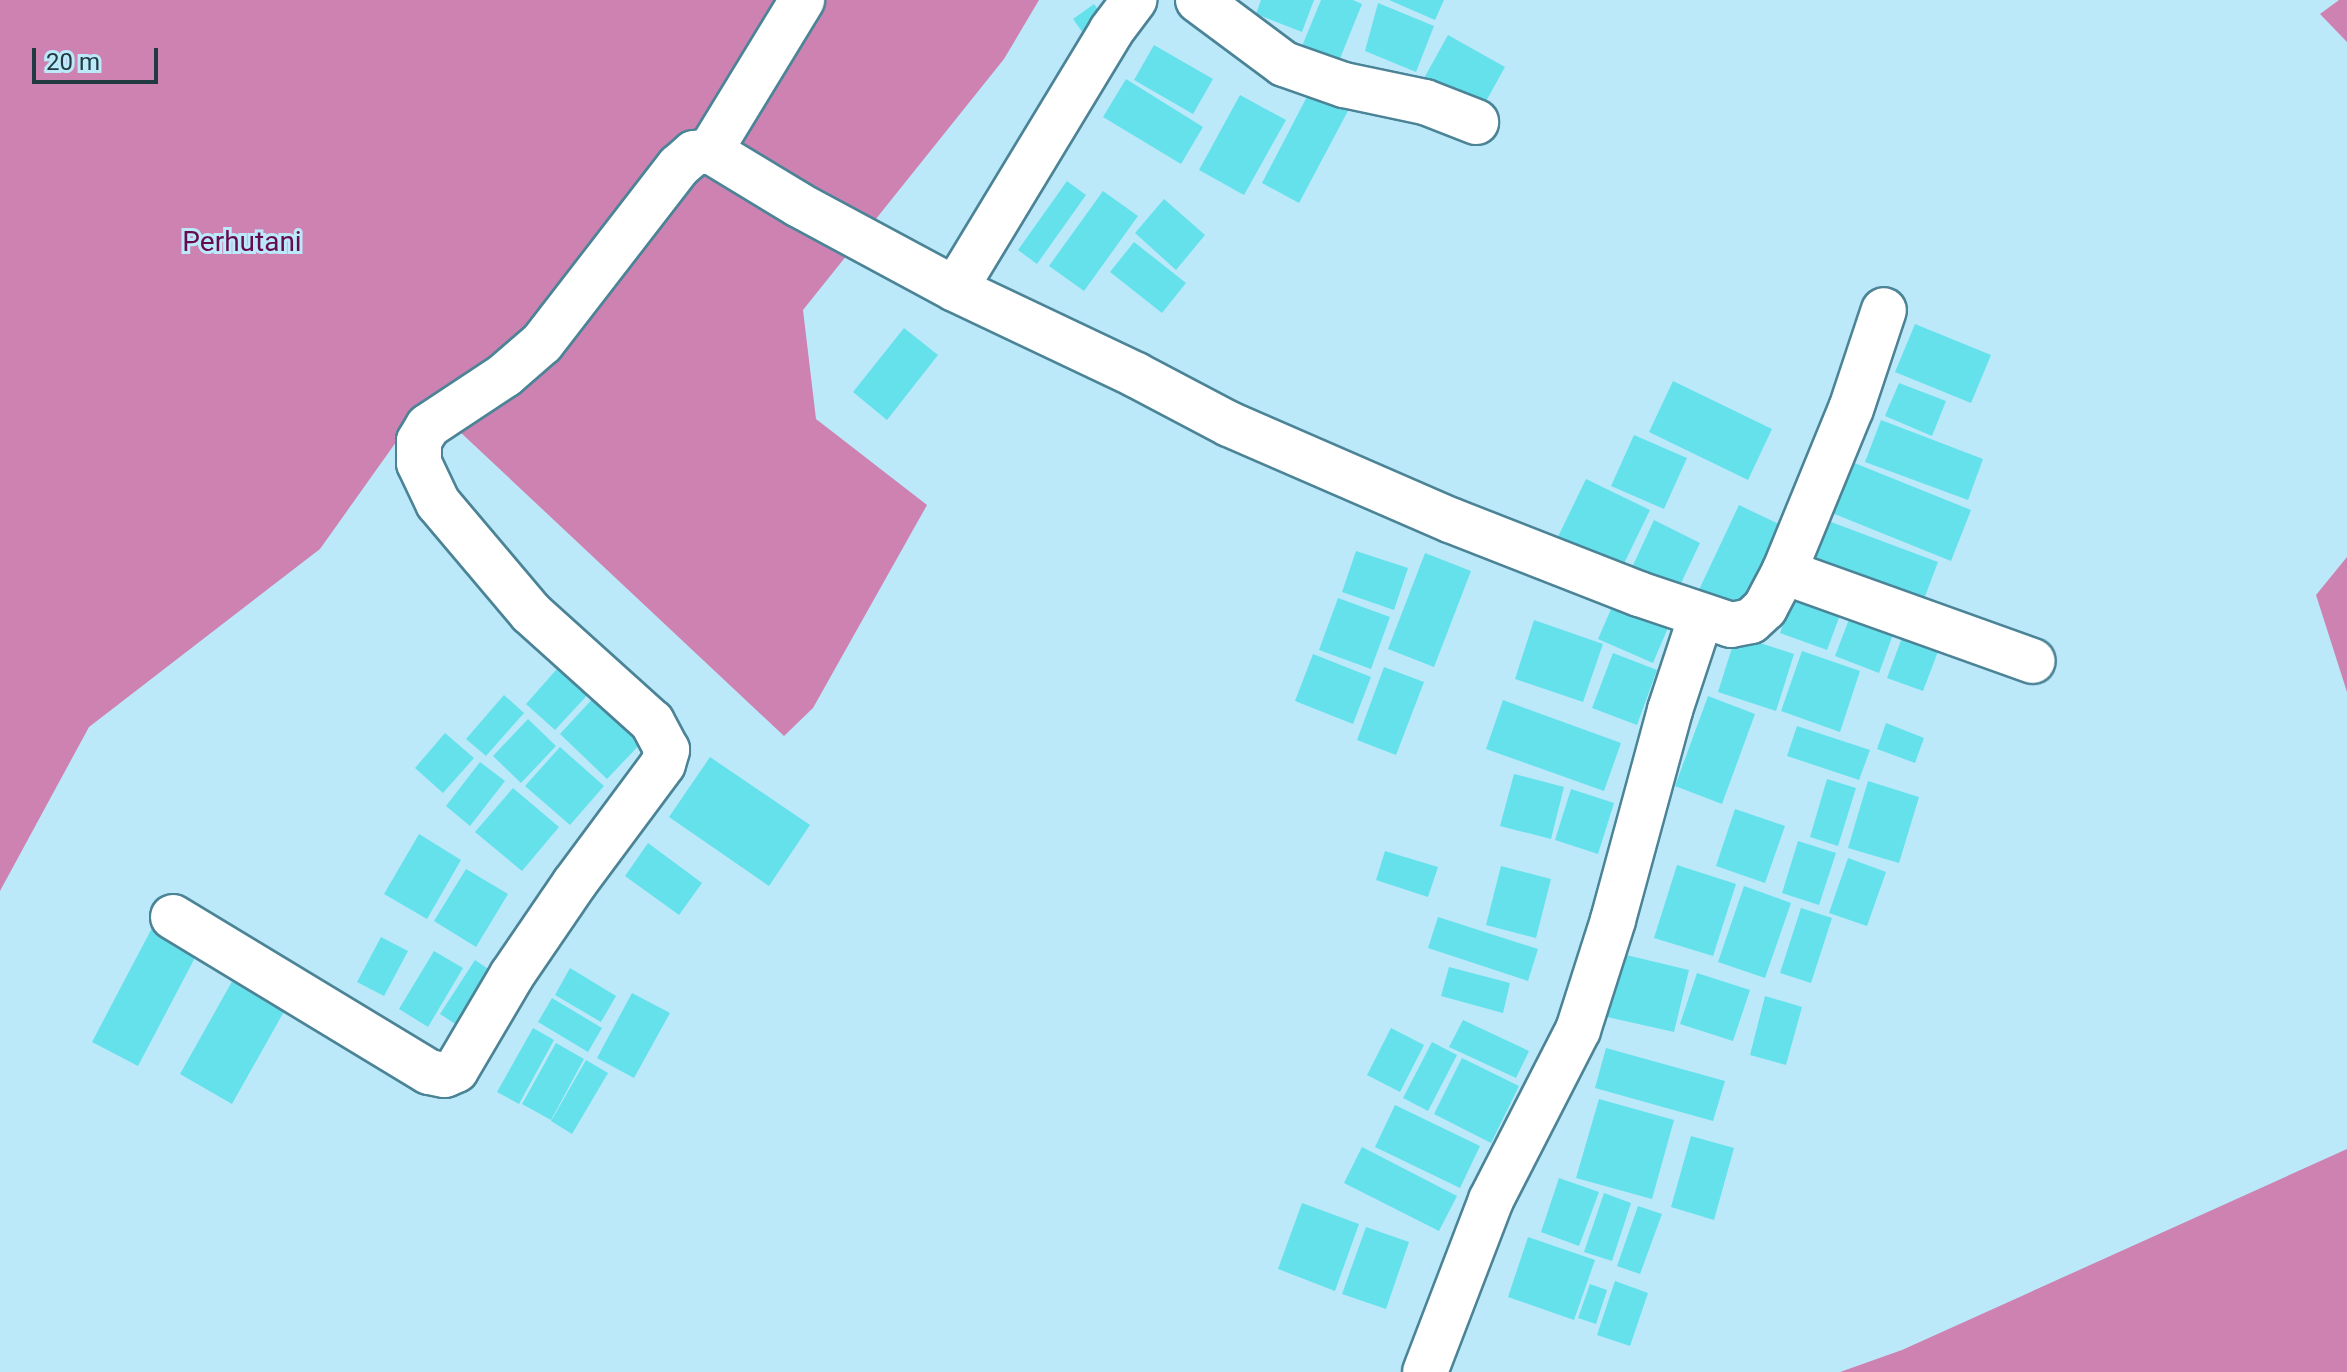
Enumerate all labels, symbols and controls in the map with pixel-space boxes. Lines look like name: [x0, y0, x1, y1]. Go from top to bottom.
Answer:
scale bar: [36, 32, 162, 82]
text: 20 m: [46, 48, 100, 76]
park label: Perhutani: [182, 225, 302, 259]

